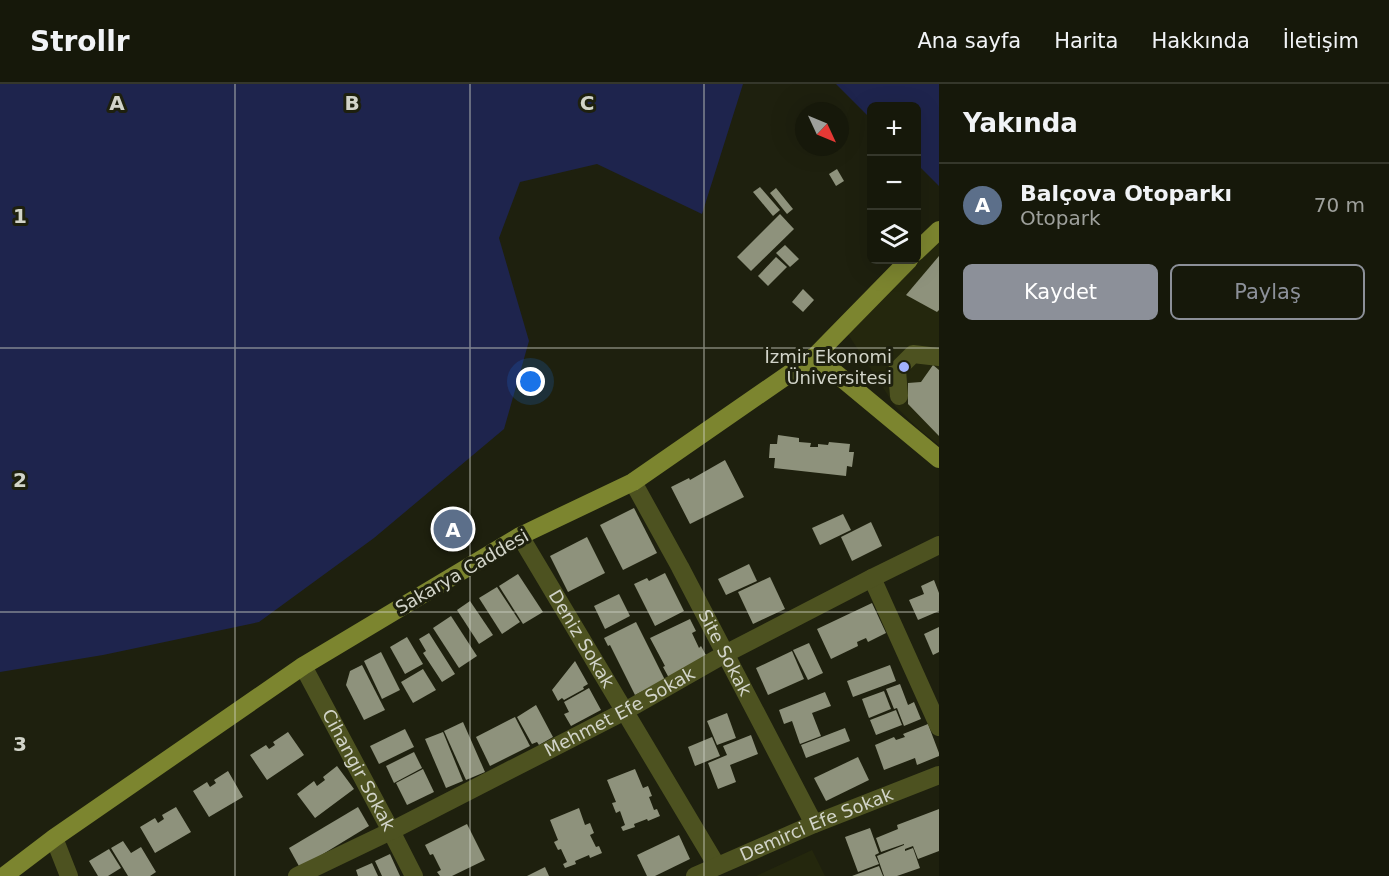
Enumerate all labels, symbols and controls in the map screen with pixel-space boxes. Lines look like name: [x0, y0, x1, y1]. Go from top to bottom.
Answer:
text: Strollr: [30, 25, 130, 58]
text: Ana sayfa: [917, 29, 1021, 53]
text: Harita: [1054, 29, 1118, 53]
text: Hakkında: [1151, 29, 1250, 53]
text: İletişim: [1283, 29, 1359, 53]
text: A: [109, 91, 125, 115]
text: B: [344, 91, 360, 115]
text: C: [580, 91, 594, 115]
north arrow: [795, 102, 849, 156]
map controls: [867, 102, 921, 264]
button: +: [867, 102, 921, 156]
text: Yakında: [963, 108, 1078, 138]
button: −: [867, 156, 921, 210]
text: Balçova Otoparkı: [1020, 181, 1232, 206]
text: A: [975, 193, 990, 217]
text: 70 m: [1314, 193, 1365, 217]
text: 1: [13, 204, 27, 228]
text: Otopark: [1020, 206, 1101, 230]
button: layers: [867, 210, 921, 264]
button: Kaydet: [963, 264, 1158, 320]
button: Paylaş: [1170, 264, 1365, 320]
place label: İzmir Ekonomi Üniversitesi: [764, 346, 892, 388]
marker: İzmir Ekonomi Üniversitesi: [897, 360, 911, 374]
your location: [516, 367, 545, 396]
text: 2: [13, 468, 27, 492]
pin: A: [434, 506, 472, 552]
street label: Sakarya Caddesi: [391, 525, 532, 618]
street label: Deniz Sokak: [545, 586, 620, 692]
street label: Site Sokak: [694, 606, 757, 700]
street label: Mehmet Efe Sokak: [541, 662, 699, 761]
street label: Cihangir Sokak: [318, 705, 400, 835]
text: 3: [13, 732, 27, 756]
street label: Demirci Efe Sokak: [737, 783, 896, 865]

